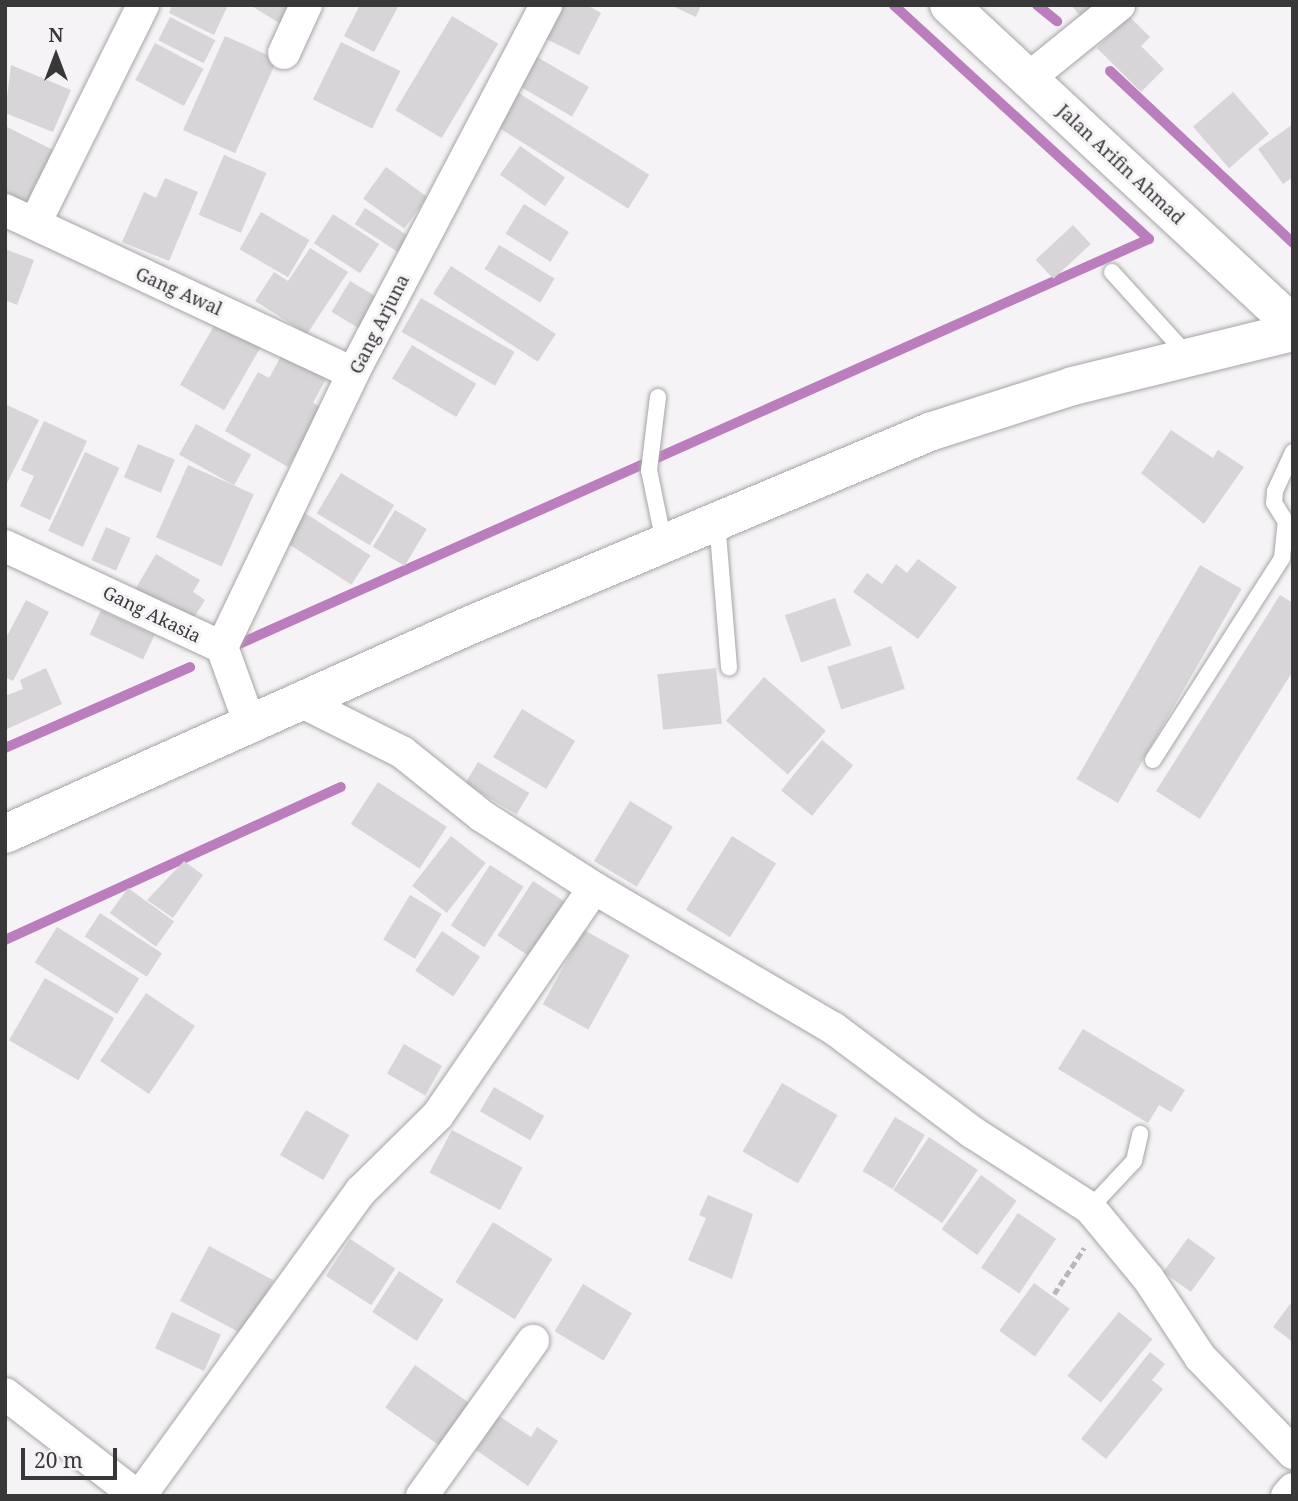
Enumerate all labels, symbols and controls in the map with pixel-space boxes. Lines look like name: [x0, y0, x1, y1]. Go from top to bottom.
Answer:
north arrow: [21, 21, 91, 91]
text: N: [49, 22, 63, 48]
street label: Jalan Arifin Ahmad: [1053, 99, 1189, 229]
street label: Gang Awal: [132, 262, 226, 320]
street label: Gang Arjuna: [345, 271, 413, 377]
street label: Gang Akasia: [99, 581, 205, 647]
scale bar: [24, 1434, 121, 1478]
text: 20 m: [34, 1446, 83, 1474]

